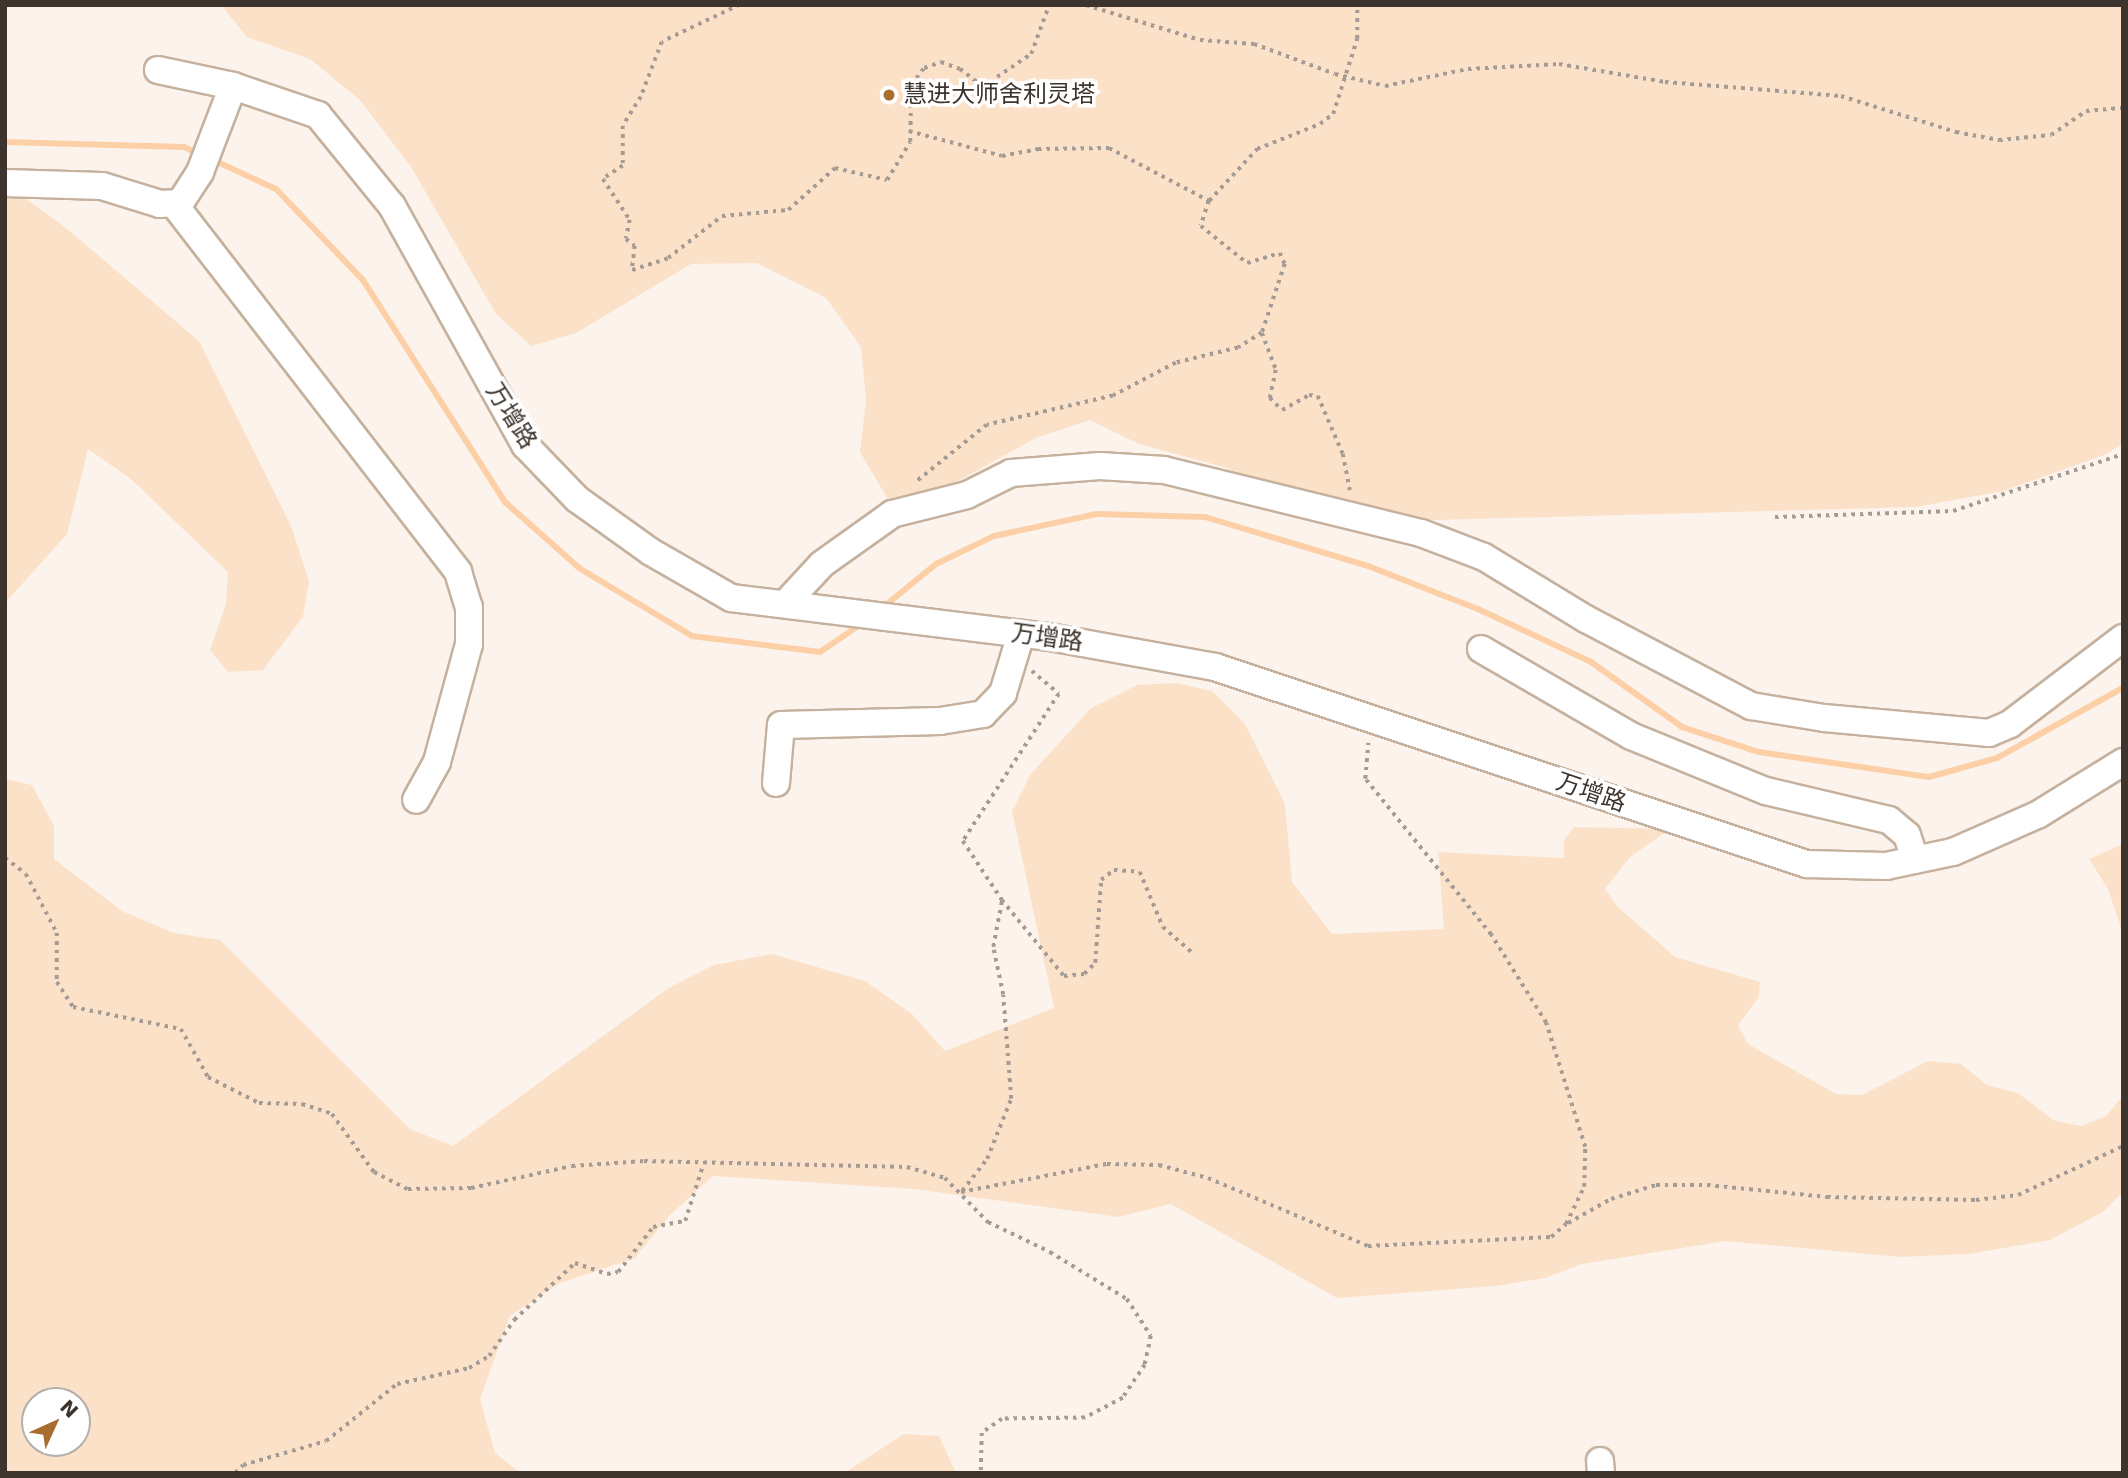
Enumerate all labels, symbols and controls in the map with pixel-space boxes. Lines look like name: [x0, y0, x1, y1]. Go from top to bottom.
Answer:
place label: 慧进大师舍利灵塔: [903, 81, 1095, 109]
marker: 慧进大师舍利灵塔: [881, 87, 897, 103]
street label: 万增路: [480, 378, 542, 454]
street label: 万增路: [1009, 619, 1085, 657]
street label: 万增路: [1552, 768, 1630, 818]
north arrow: [21, 1387, 91, 1457]
text: N: [56, 1395, 83, 1422]

